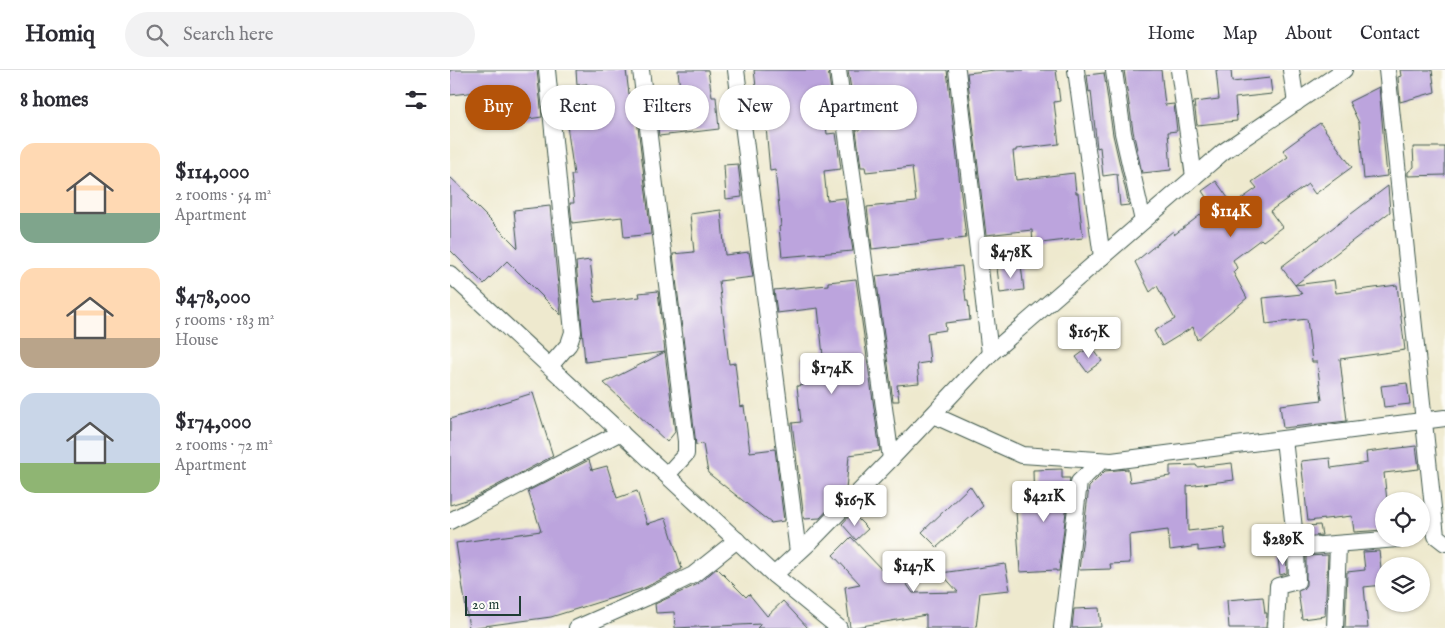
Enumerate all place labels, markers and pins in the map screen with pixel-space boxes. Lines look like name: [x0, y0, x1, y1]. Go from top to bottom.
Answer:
pin: $114K: [1196, 196, 1266, 238]
pin: $478K: [976, 236, 1046, 279]
pin: $167K: [1054, 316, 1124, 359]
pin: $174K: [797, 352, 867, 395]
pin: $421K: [1009, 480, 1079, 523]
pin: $167K: [820, 484, 890, 527]
pin: $289K: [1248, 524, 1318, 566]
pin: $147K: [879, 550, 949, 593]

